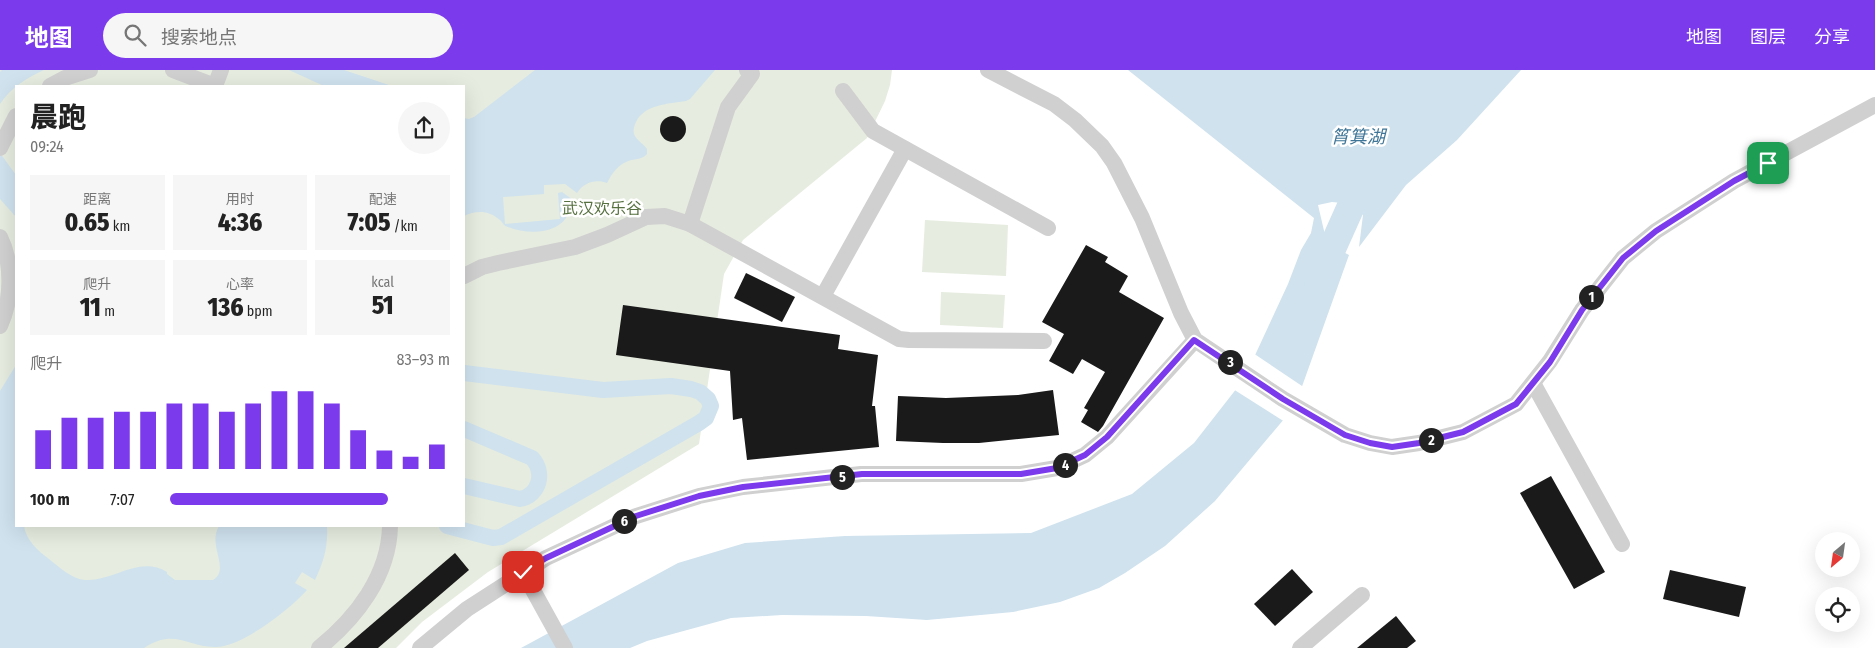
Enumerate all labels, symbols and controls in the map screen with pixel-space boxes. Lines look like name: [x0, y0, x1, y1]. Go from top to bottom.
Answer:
search box: [103, 13, 453, 58]
icon: search: [121, 21, 149, 49]
text: 地图: [25, 24, 73, 52]
text: 搜索地点: [161, 26, 237, 49]
text: 地图: [1686, 26, 1722, 48]
text: 图层: [1750, 26, 1786, 48]
text: 分享: [1814, 26, 1850, 48]
text: 晨跑: [30, 101, 86, 134]
button: share: [398, 102, 450, 154]
water label: 筲箕湖: [1331, 126, 1388, 148]
text: 09:24: [30, 137, 64, 156]
pin: [1747, 142, 1789, 184]
icon: arrive: [1754, 149, 1782, 177]
text: 距离: [83, 191, 111, 208]
text: 用时: [226, 191, 254, 208]
text: 配速: [369, 191, 397, 208]
park label: 武汉欢乐谷: [562, 199, 642, 218]
text: 0.65: [64, 208, 110, 238]
text: 4:36: [218, 208, 262, 238]
text: 7:05: [348, 208, 391, 238]
text: km: [110, 218, 130, 235]
text: /km: [391, 218, 418, 235]
text: kcal: [371, 274, 394, 291]
text: 爬升: [83, 276, 111, 293]
text: 心率: [226, 276, 254, 293]
pin: 1: [1578, 284, 1604, 310]
text: 1: [1589, 289, 1594, 306]
text: 51: [372, 291, 394, 321]
text: 11: [80, 293, 101, 323]
text: 136: [207, 293, 244, 323]
text: m: [101, 303, 115, 320]
text: bpm: [244, 303, 273, 320]
text: 83–93 m: [397, 350, 450, 369]
pin: 3: [1218, 350, 1242, 374]
text: 爬升: [30, 354, 62, 373]
text: 3: [1227, 354, 1234, 371]
pin: 2: [1418, 428, 1444, 452]
text: 2: [1428, 432, 1435, 449]
pin: 4: [1052, 452, 1078, 478]
text: 4: [1062, 457, 1069, 474]
pin: 5: [830, 464, 854, 490]
text: 5: [839, 469, 846, 486]
text: 100 m: [30, 490, 70, 509]
text: 7:07: [110, 490, 134, 509]
pin: 6: [612, 508, 636, 534]
text: 6: [621, 513, 628, 530]
north arrow: [1815, 532, 1860, 578]
map controls: [1815, 532, 1860, 632]
pin: [502, 551, 544, 593]
icon: check: [509, 558, 537, 586]
button: locate: [1815, 587, 1860, 632]

